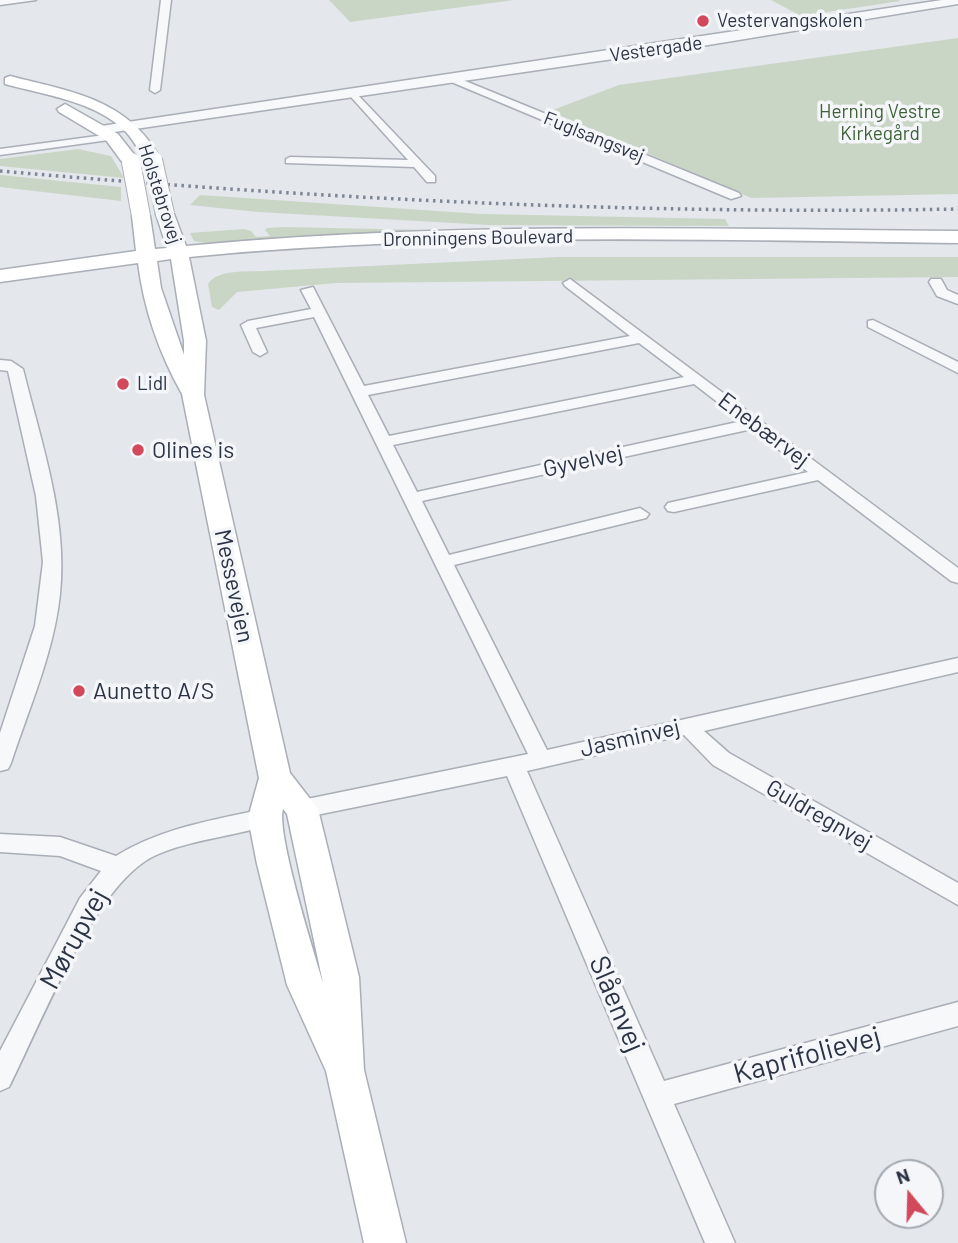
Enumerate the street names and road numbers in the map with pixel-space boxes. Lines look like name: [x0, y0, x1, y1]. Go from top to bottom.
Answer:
street label: Vestergade: [608, 31, 704, 67]
street label: Fuglsangsvej: [540, 107, 648, 167]
street label: Holstebrovej: [133, 141, 187, 247]
street label: Dronningens Boulevard: [383, 225, 573, 251]
street label: Enebærvej: [713, 387, 815, 473]
street label: Gyvelvej: [540, 439, 626, 483]
street label: Messevejen: [209, 527, 259, 645]
street label: Jasminvej: [577, 713, 683, 763]
street label: Guldregnvej: [761, 774, 877, 856]
street label: Mørupvej: [33, 883, 115, 995]
street label: Slåenvej: [582, 951, 652, 1057]
street label: Kaprifolievej: [730, 1019, 884, 1091]

